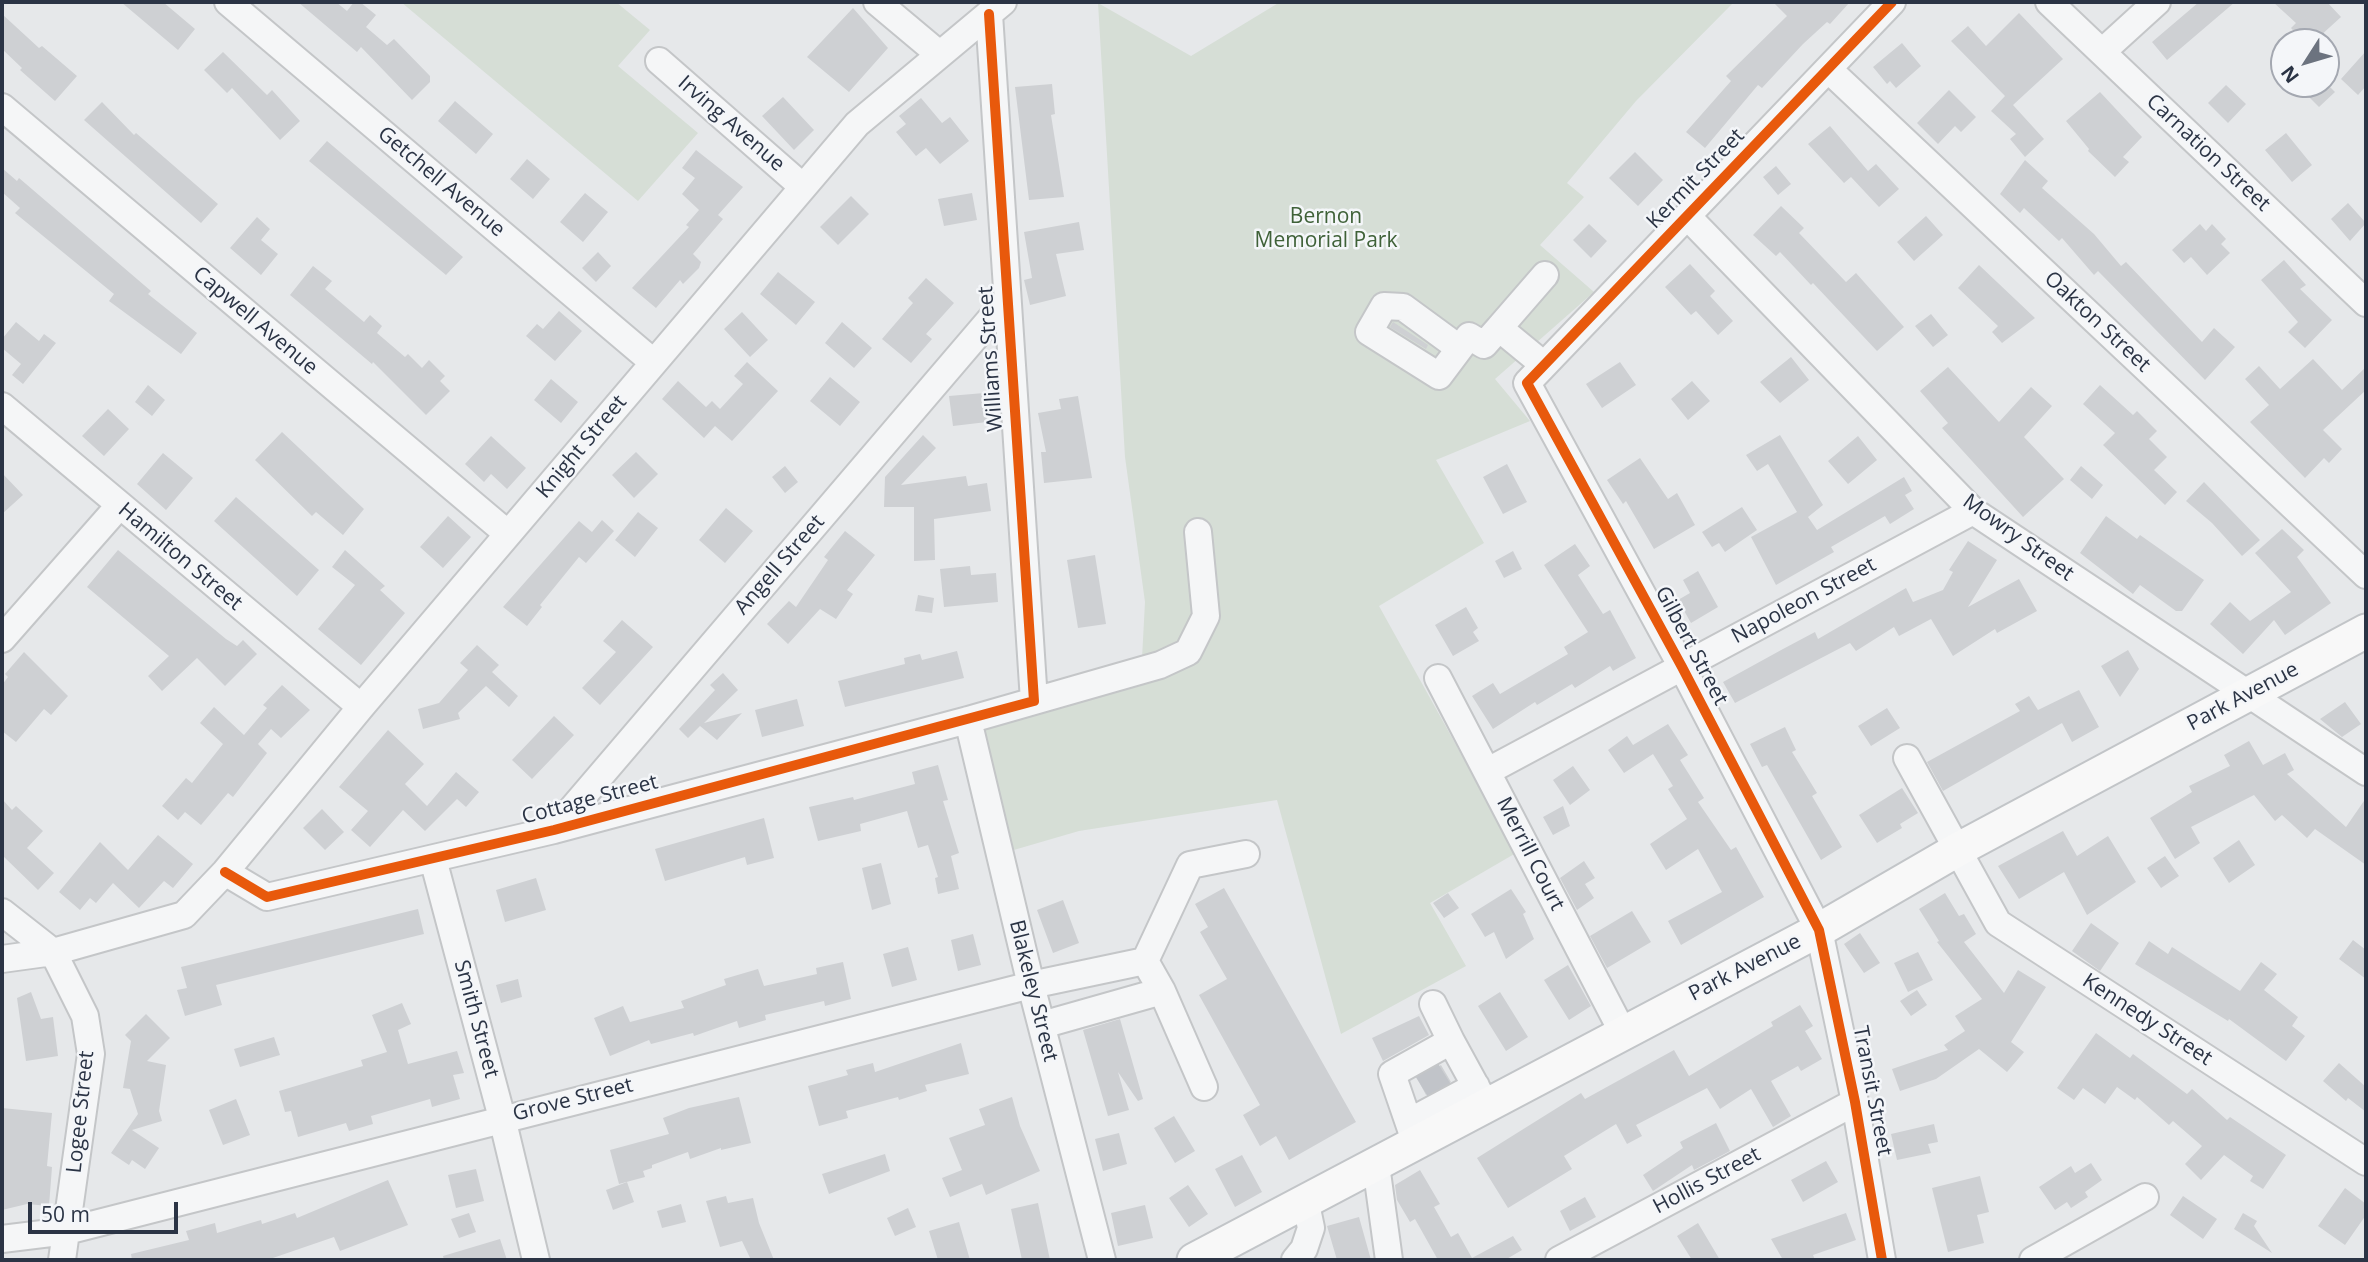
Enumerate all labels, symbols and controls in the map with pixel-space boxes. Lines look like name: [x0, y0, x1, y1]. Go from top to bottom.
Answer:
north arrow: [2270, 28, 2340, 98]
text: N: [2275, 60, 2305, 88]
street label: Irving Avenue: [673, 71, 789, 177]
street label: Carnation Street: [2141, 89, 2275, 217]
street label: Getchell Avenue: [372, 121, 510, 243]
street label: Kermit Street: [1642, 124, 1750, 234]
park label: Bernon Memorial Park: [1255, 204, 1397, 254]
street label: Capwell Avenue: [188, 262, 322, 380]
street label: Oakton Street: [2039, 266, 2155, 378]
street label: Williams Street: [973, 285, 1009, 433]
street label: Knight Street: [532, 390, 632, 504]
street label: Mowry Street: [1958, 489, 2078, 587]
street label: Hamilton Street: [113, 498, 247, 616]
street label: Angell Street: [730, 510, 830, 620]
street label: Napoleon Street: [1728, 552, 1880, 650]
street label: Gilbert Street: [1649, 582, 1733, 710]
street label: Park Avenue: [2183, 657, 2303, 737]
street label: Cottage Street: [519, 770, 661, 830]
street label: Merrill Court: [1491, 793, 1569, 915]
street label: Blakeley Street: [1003, 918, 1063, 1064]
street label: Park Avenue: [1685, 929, 1805, 1007]
street label: Smith Street: [448, 957, 504, 1081]
street label: Kennedy Street: [2077, 969, 2217, 1071]
street label: Transit Street: [1847, 1024, 1897, 1158]
street label: Logee Street: [62, 1050, 100, 1174]
street label: Grove Street: [510, 1073, 636, 1127]
street label: Hollis Street: [1649, 1142, 1765, 1220]
scale bar: [32, 1188, 182, 1232]
text: 50 m: [41, 1200, 90, 1228]

